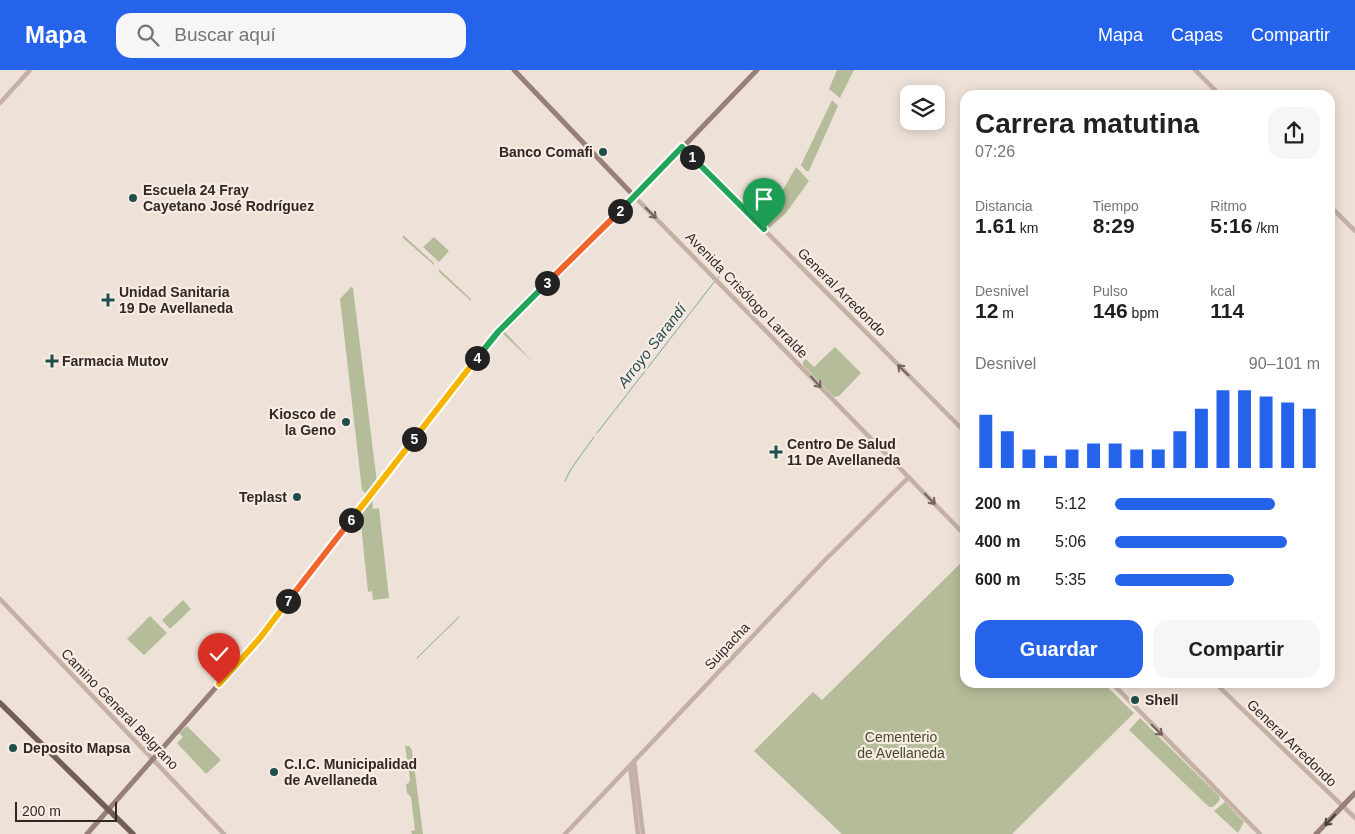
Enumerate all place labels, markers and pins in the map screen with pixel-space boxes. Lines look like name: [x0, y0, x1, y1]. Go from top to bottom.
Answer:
place label: Banco Comafi: [499, 144, 593, 160]
pin: 1: [680, 144, 704, 170]
marker: Banco Comafi: [597, 146, 609, 158]
pin: [743, 178, 785, 229]
place label: Escuela 24 Fray Cayetano José Rodríguez: [143, 182, 314, 214]
marker: Escuela 24 Fray Cayetano José Rodríguez: [127, 192, 139, 204]
pin: 2: [608, 198, 632, 224]
pin: 3: [534, 270, 560, 296]
place label: Unidad Sanitaria 19 De Avellaneda: [119, 284, 233, 316]
marker: Unidad Sanitaria 19 De Avellaneda: [101, 293, 115, 307]
pin: 4: [464, 346, 490, 370]
place label: Farmacia Mutov: [62, 353, 169, 369]
marker: Farmacia Mutov: [46, 355, 58, 367]
place label: Kiosco de la Geno: [269, 406, 336, 438]
marker: Kiosco de la Geno: [340, 416, 352, 428]
pin: 5: [402, 426, 426, 452]
place label: Centro De Salud 11 De Avellaneda: [787, 436, 901, 468]
marker: Centro De Salud 11 De Avellaneda: [769, 445, 783, 459]
place label: Teplast: [239, 489, 287, 505]
marker: Teplast: [291, 491, 303, 503]
pin: 6: [338, 508, 364, 532]
pin: 7: [276, 588, 300, 614]
pin: [198, 633, 240, 684]
place label: Shell: [1145, 692, 1178, 708]
marker: Shell: [1129, 694, 1141, 706]
place label: Deposito Mapsa: [23, 740, 131, 756]
marker: Deposito Mapsa: [7, 742, 19, 754]
place label: C.I.C. Municipalidad de Avellaneda: [284, 756, 417, 788]
marker: C.I.C. Municipalidad de Avellaneda: [268, 766, 280, 778]

